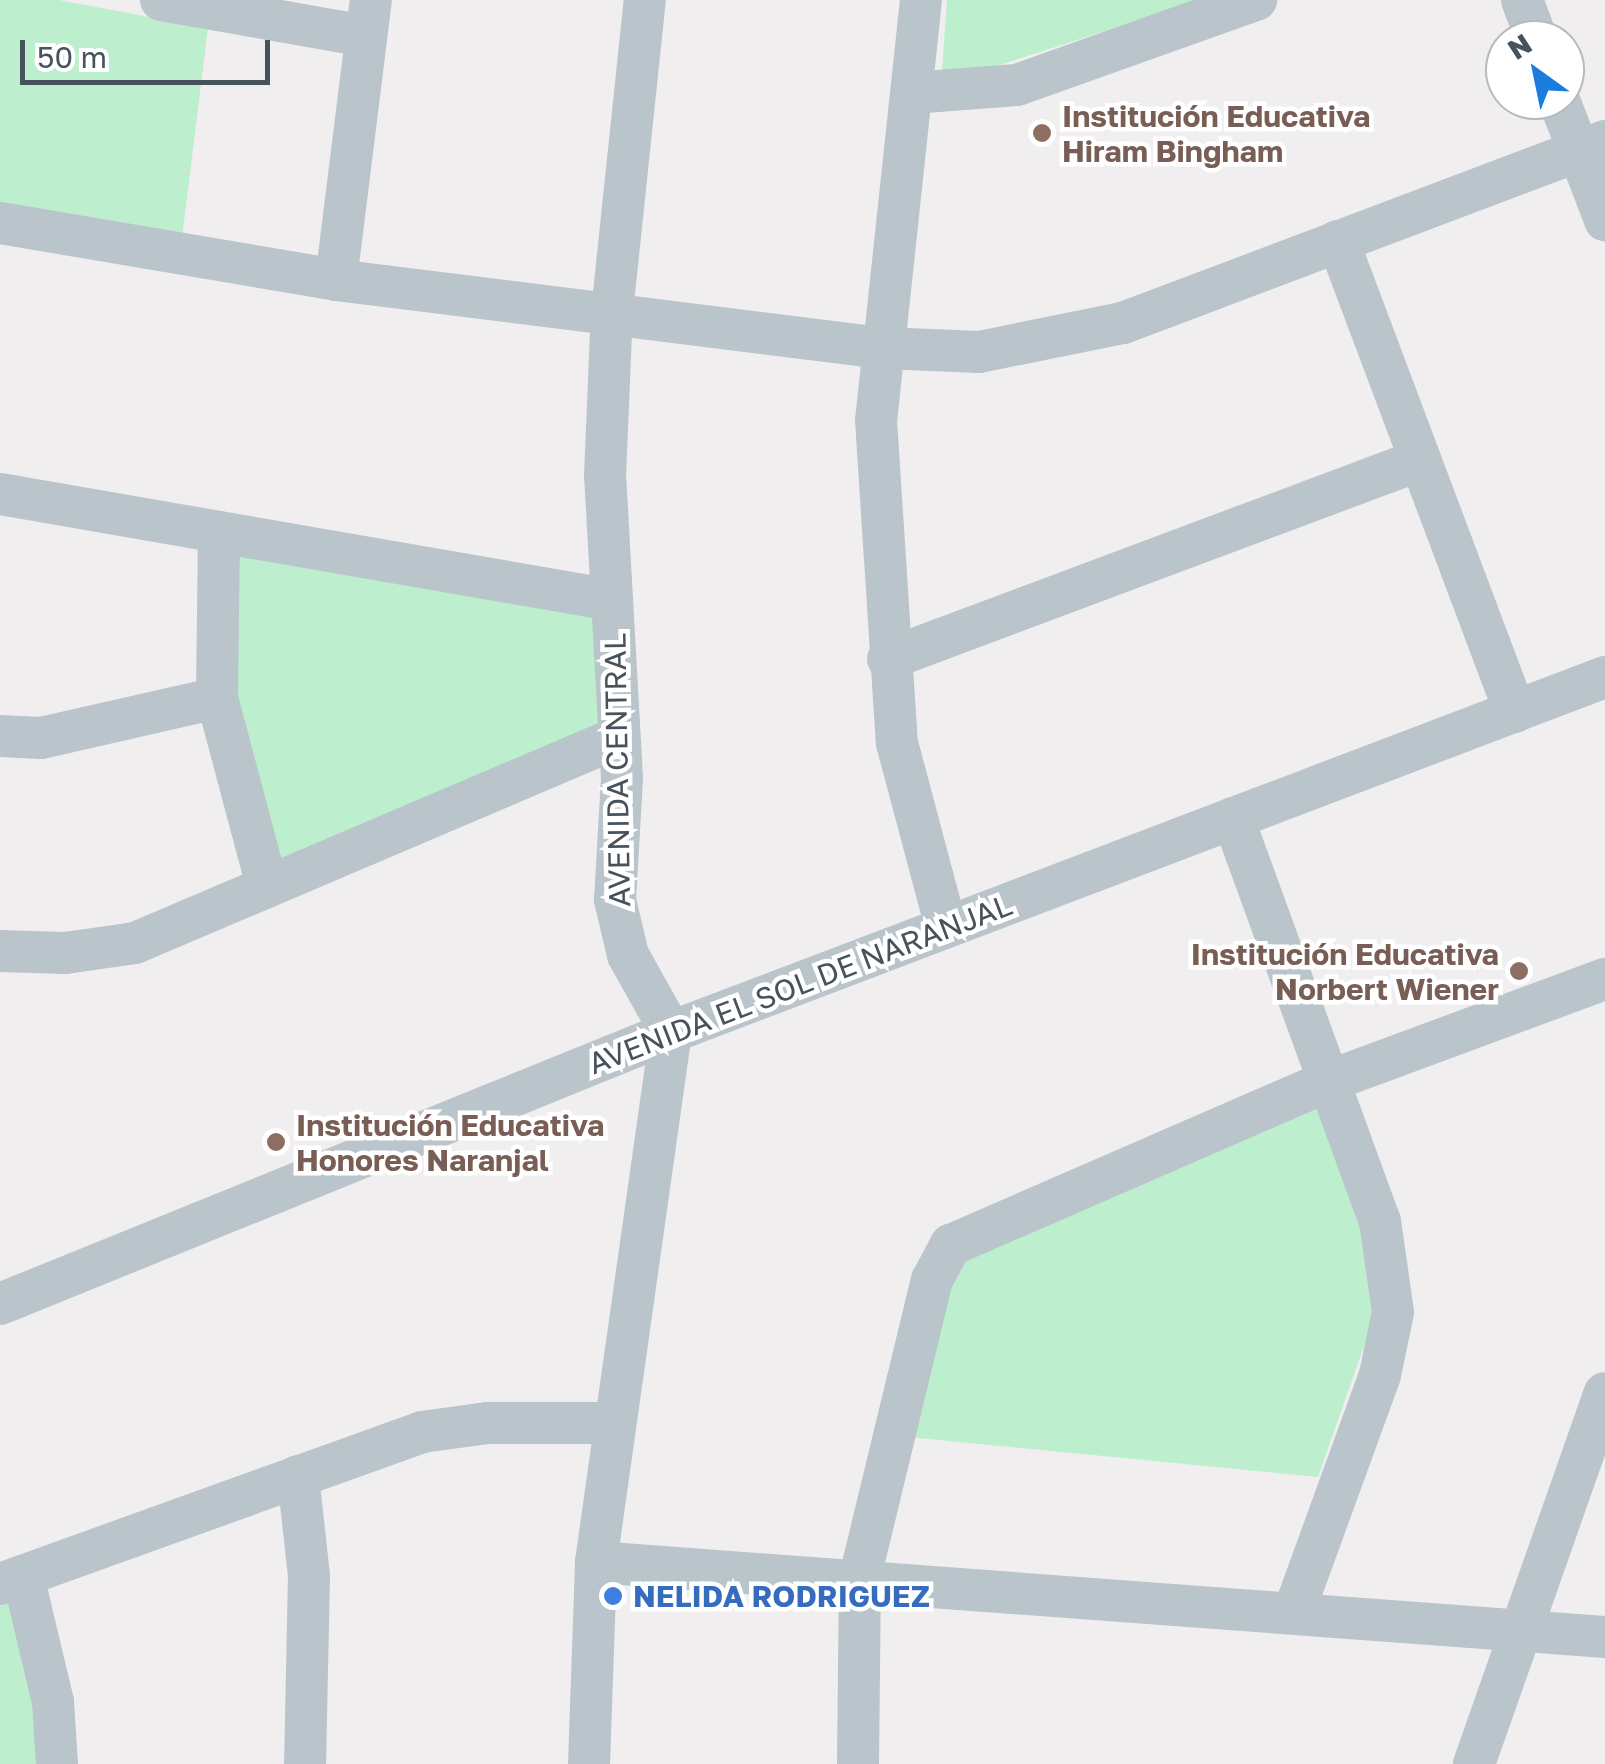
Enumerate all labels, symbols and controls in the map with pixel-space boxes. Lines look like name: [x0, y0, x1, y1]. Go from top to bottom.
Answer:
scale bar: [25, 20, 275, 82]
north arrow: [1485, 20, 1585, 120]
text: N: [1502, 26, 1537, 66]
text: 50 m: [37, 39, 107, 75]
place label: Institución Educativa Hiram Bingham: [1062, 98, 1370, 168]
marker: Institución Educativa Hiram Bingham: [1031, 122, 1053, 144]
street label: AVENIDA CENTRAL: [597, 633, 637, 907]
street label: AVENIDA EL SOL DE NARANJAL: [583, 886, 1017, 1082]
place label: Institución Educativa Norbert Wiener: [1191, 936, 1499, 1006]
marker: Institución Educativa Norbert Wiener: [1508, 960, 1530, 982]
place label: Institución Educativa Honores Naranjal: [296, 1107, 604, 1178]
marker: Institución Educativa Honores Naranjal: [265, 1131, 287, 1153]
place label: NELIDA RODRIGUEZ: [633, 1578, 930, 1614]
marker: NELIDA RODRIGUEZ: [602, 1585, 624, 1607]

